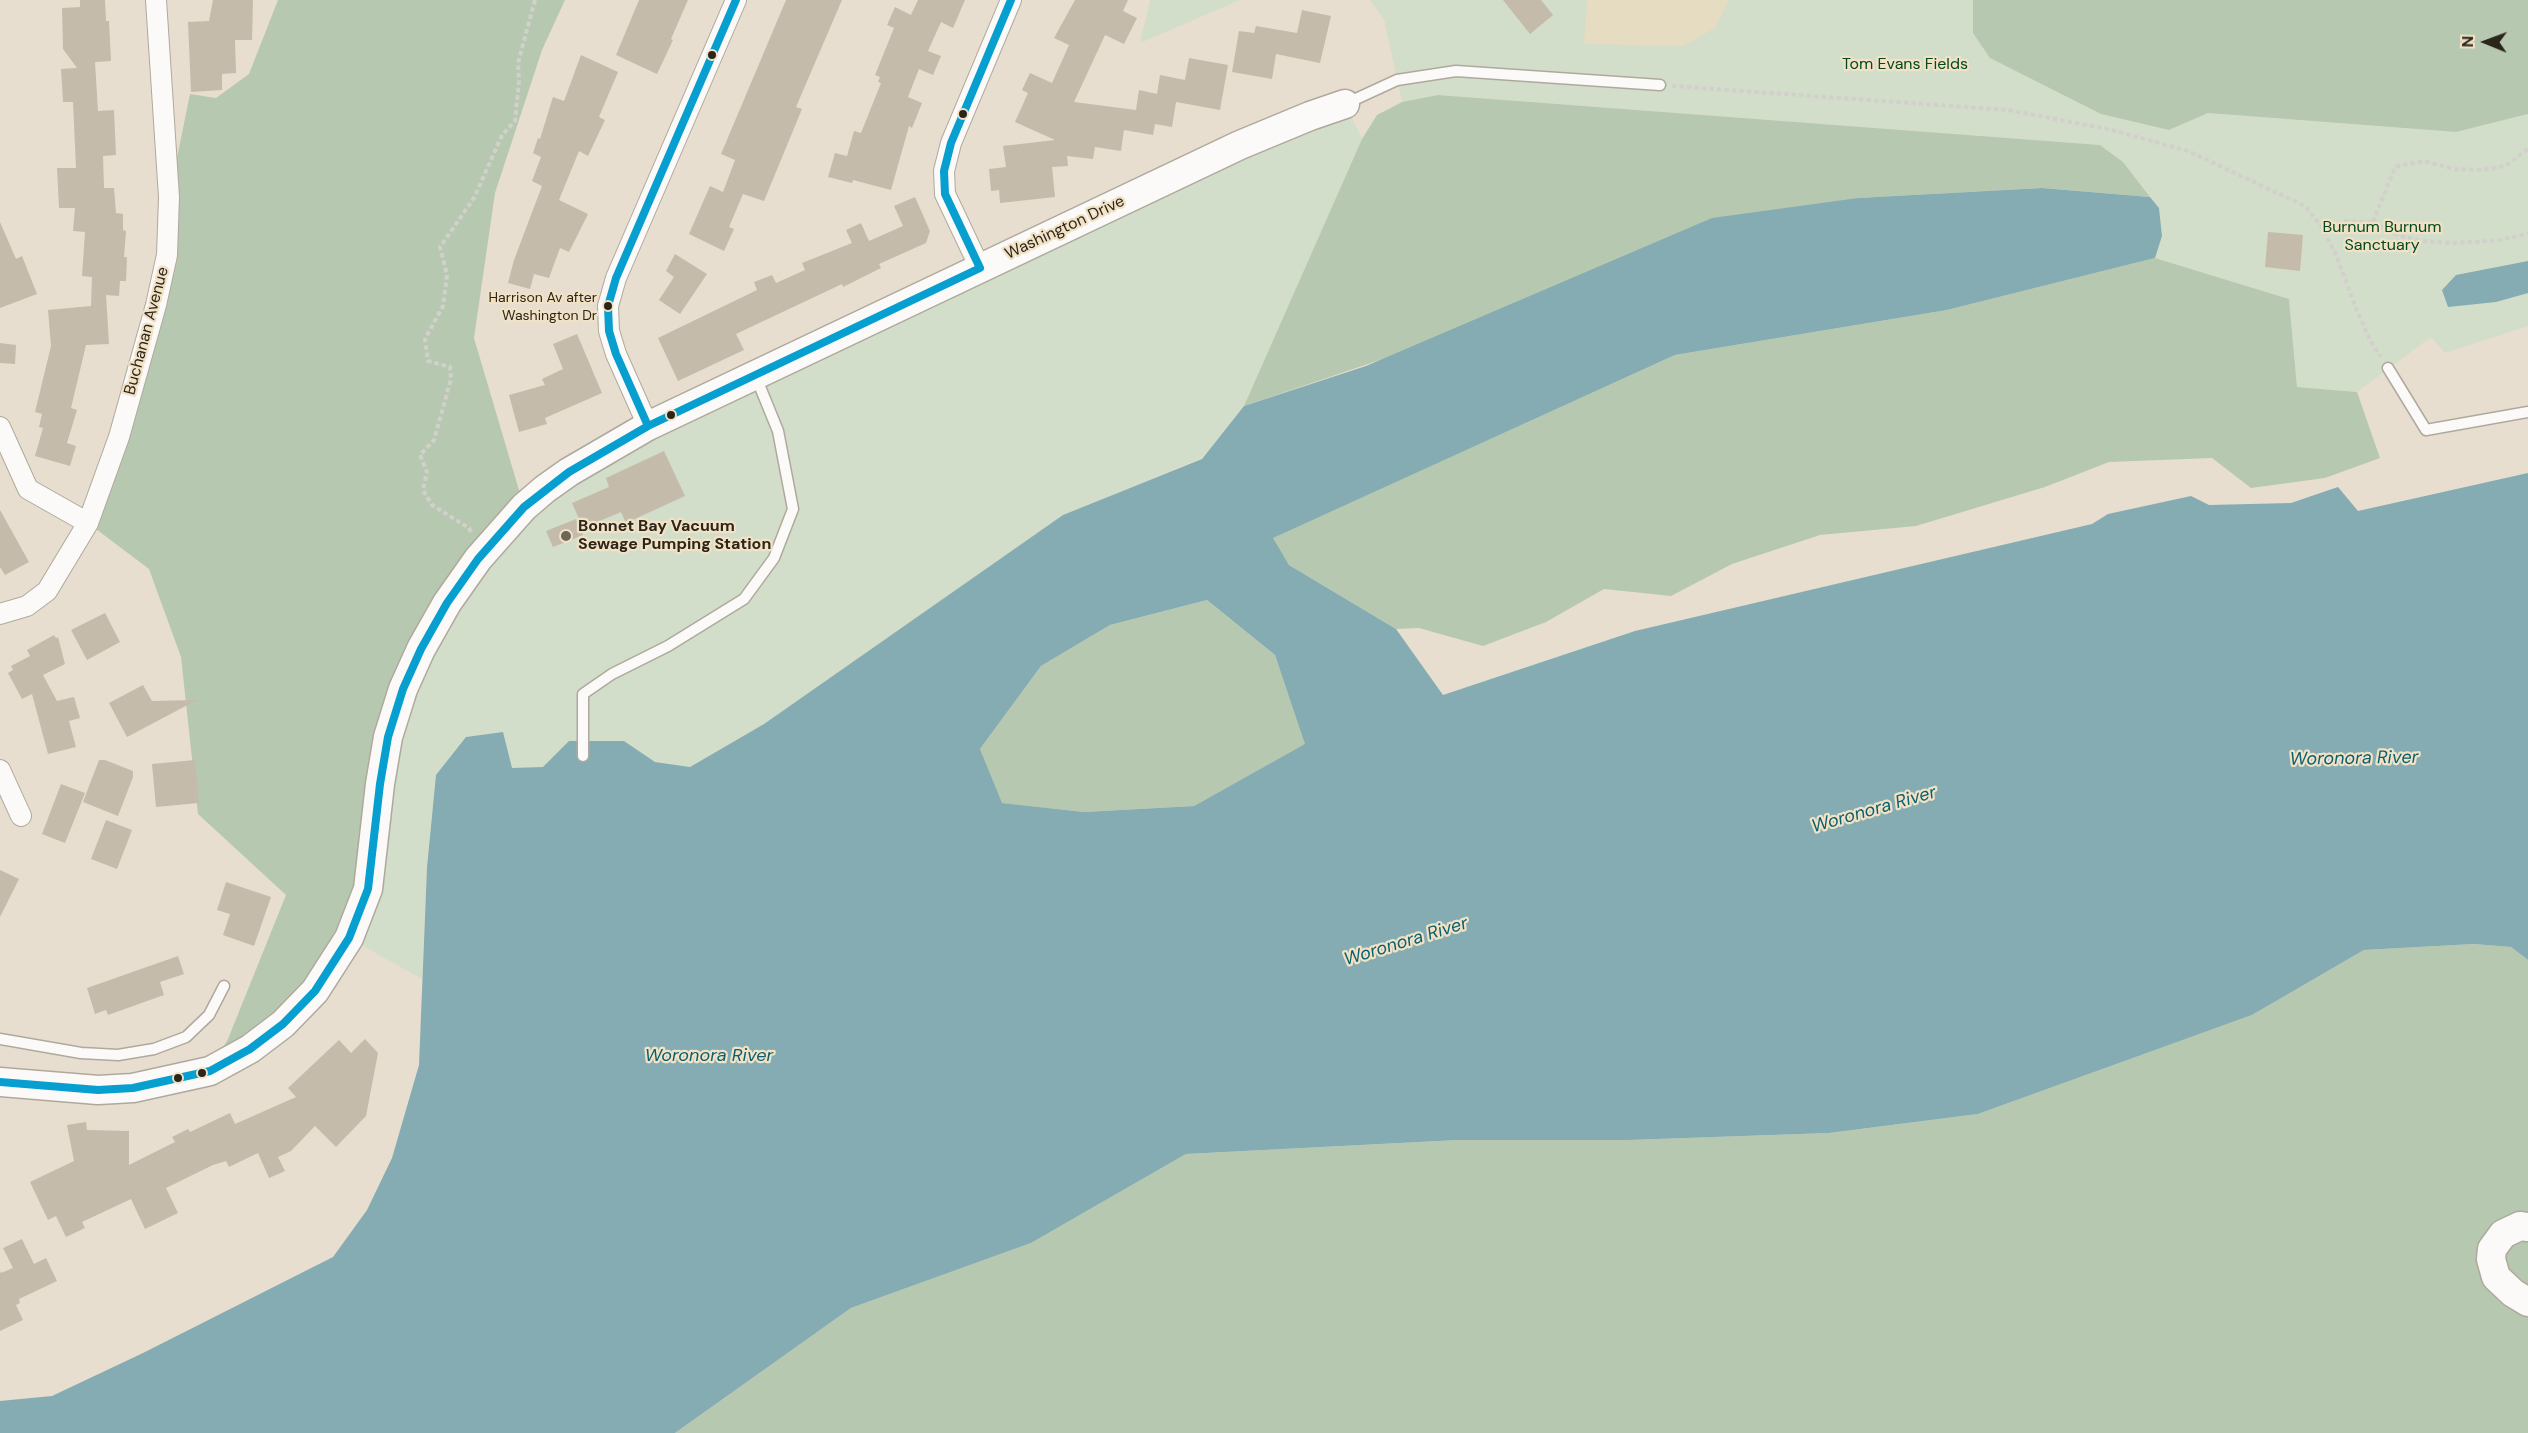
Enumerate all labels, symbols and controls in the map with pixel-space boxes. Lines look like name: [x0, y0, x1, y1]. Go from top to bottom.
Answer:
north arrow: [2456, 12, 2516, 72]
text: N: [2457, 36, 2478, 48]
unlabelled marker: [706, 49, 718, 61]
park label: Tom Evans Fields: [1842, 55, 1968, 75]
unlabelled marker: [957, 108, 969, 120]
street label: Washington Drive: [1002, 192, 1128, 264]
park label: Burnum Burnum Sanctuary: [2323, 218, 2441, 256]
street label: Buchanan Avenue: [121, 265, 173, 397]
place label: Harrison Av after Washington Dr: [489, 290, 597, 322]
marker: Harrison Av after Washington Dr: [602, 300, 614, 312]
unlabelled marker: [665, 409, 677, 421]
place label: Bonnet Bay Vacuum Sewage Pumping Station: [578, 517, 771, 555]
marker: Bonnet Bay Vacuum Sewage Pumping Station: [559, 529, 573, 543]
water label: Woronora River: [2290, 747, 2418, 771]
water label: Woronora River: [1809, 782, 1939, 838]
water label: Woronora River: [1341, 913, 1471, 971]
water label: Woronora River: [645, 1045, 773, 1067]
unlabelled marker: [196, 1067, 208, 1079]
unlabelled marker: [172, 1072, 184, 1084]

